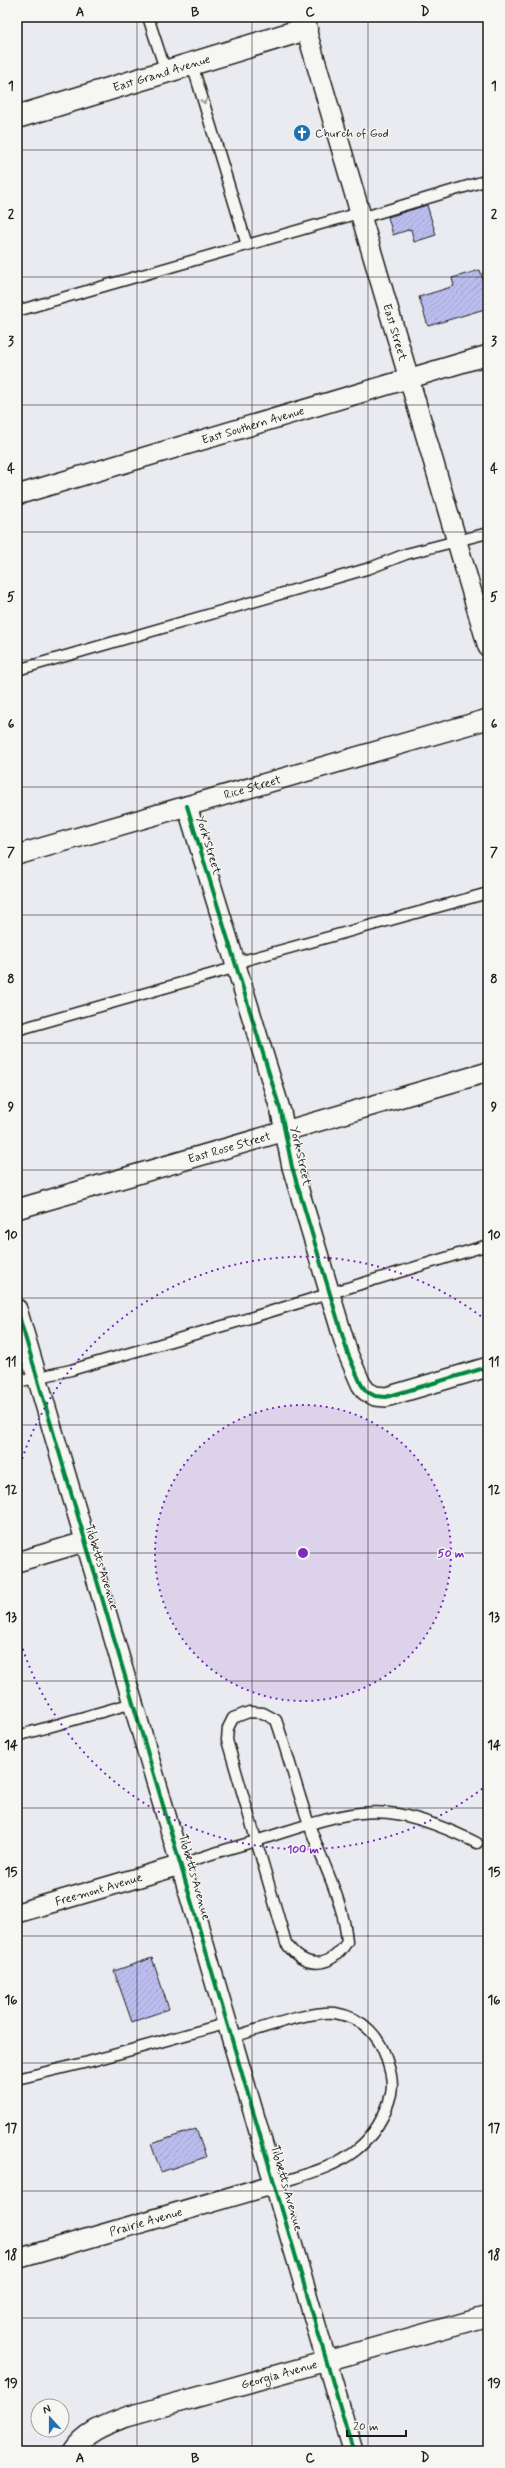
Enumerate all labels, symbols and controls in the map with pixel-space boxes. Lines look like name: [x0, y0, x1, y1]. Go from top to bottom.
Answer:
text: A: [76, 4, 84, 21]
text: B: [191, 4, 200, 21]
text: C: [305, 4, 315, 21]
text: D: [421, 4, 430, 21]
street label: East Grand Avenue: [111, 52, 212, 96]
text: 1: [8, 78, 14, 95]
text: 1: [491, 78, 497, 95]
one-way arrow: [199, 97, 208, 104]
church icon: Church of God: [292, 123, 312, 143]
place label: Church of God: [315, 126, 389, 142]
text: 2: [8, 206, 15, 223]
text: 2: [491, 206, 498, 223]
street label: East Street: [378, 302, 410, 363]
text: 3: [8, 333, 14, 350]
text: 3: [491, 333, 497, 350]
street label: East Southern Avenue: [200, 403, 306, 449]
text: 4: [7, 461, 15, 478]
text: 4: [490, 461, 498, 478]
text: 5: [7, 589, 15, 606]
text: 5: [490, 589, 498, 606]
text: 6: [8, 716, 15, 733]
text: 6: [491, 716, 498, 733]
street label: Rice Street: [222, 772, 284, 804]
street label: York Street: [192, 814, 225, 877]
text: 7: [7, 844, 15, 861]
text: 7: [490, 844, 498, 861]
text: 8: [7, 971, 15, 988]
text: 8: [490, 971, 498, 988]
text: 9: [8, 1099, 15, 1116]
text: 9: [491, 1099, 498, 1116]
street label: York Street: [285, 1125, 315, 1188]
street label: East Rose Street: [186, 1129, 273, 1168]
text: 10: [4, 1227, 18, 1244]
text: 10: [487, 1227, 501, 1244]
text: 11: [5, 1354, 17, 1371]
text: 11: [488, 1354, 500, 1371]
text: 12: [5, 1482, 17, 1499]
text: 12: [488, 1482, 500, 1499]
street label: Tibbetts Avenue: [80, 1523, 122, 1612]
centre of rings: [296, 1546, 310, 1560]
text: 50 m: [438, 1546, 465, 1562]
text: 13: [5, 1609, 17, 1626]
text: 13: [488, 1609, 500, 1626]
text: 14: [4, 1737, 18, 1754]
text: 14: [487, 1737, 501, 1754]
street label: Tibbetts Avenue: [174, 1833, 214, 1922]
text: 100 m: [287, 1842, 320, 1858]
text: 15: [5, 1864, 17, 1881]
text: 15: [488, 1864, 500, 1881]
street label: Freemont Avenue: [53, 1870, 145, 1910]
text: 16: [4, 1992, 18, 2009]
text: 16: [487, 1992, 501, 2009]
text: 17: [5, 2120, 18, 2137]
text: 17: [488, 2120, 501, 2137]
street label: Tibbetts Avenue: [266, 2144, 306, 2233]
street label: Prairie Avenue: [108, 2204, 184, 2241]
text: 18: [5, 2247, 17, 2264]
text: 18: [488, 2247, 500, 2264]
street label: Georgia Avenue: [239, 2357, 319, 2394]
text: 19: [4, 2375, 18, 2392]
text: 19: [487, 2375, 501, 2392]
north arrow: [30, 2398, 70, 2438]
text: N: [41, 2402, 53, 2417]
scale bar: [347, 2412, 406, 2438]
text: 20 m: [353, 2419, 379, 2435]
text: A: [76, 2450, 84, 2467]
text: B: [191, 2450, 200, 2467]
text: C: [305, 2450, 315, 2467]
text: D: [421, 2450, 430, 2467]

